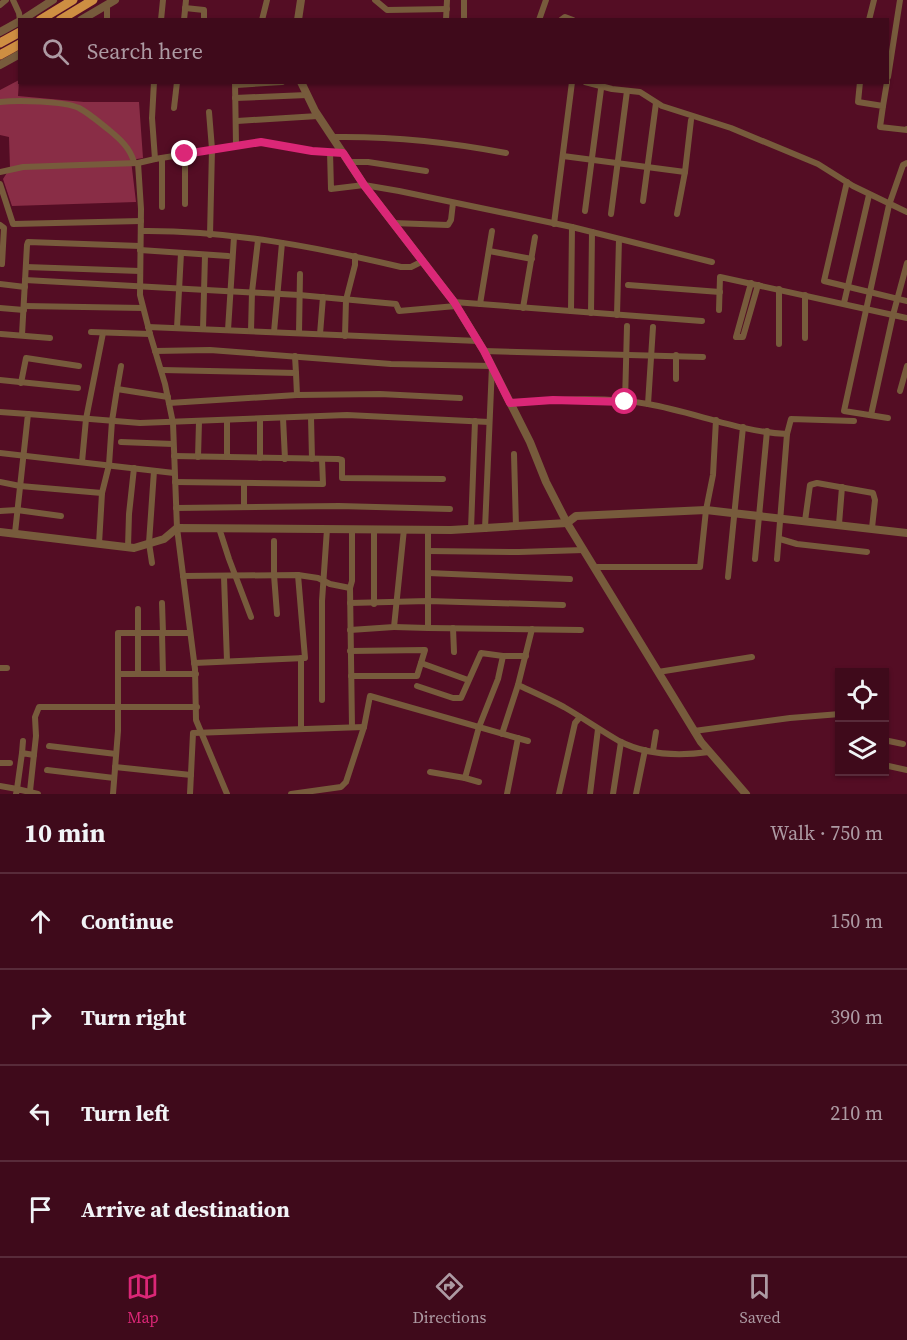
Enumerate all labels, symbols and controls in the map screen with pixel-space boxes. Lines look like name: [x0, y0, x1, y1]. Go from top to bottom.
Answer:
search box: [18, 18, 889, 84]
icon: search: [39, 35, 72, 68]
text: Search here: [87, 36, 203, 66]
route end: [171, 140, 197, 166]
route start: [611, 388, 637, 414]
map controls: [835, 668, 889, 776]
button: locate: [835, 668, 889, 722]
button: layers: [835, 722, 889, 776]
text: 10 min: [24, 815, 106, 851]
text: Walk · 750 m: [770, 819, 883, 847]
icon: ahead: [24, 905, 57, 938]
text: Continue: [81, 906, 174, 936]
text: 150 m: [830, 907, 883, 935]
icon: right: [24, 1001, 57, 1034]
text: Turn right: [81, 1002, 186, 1032]
text: 390 m: [830, 1003, 883, 1031]
icon: left: [24, 1097, 57, 1130]
text: Turn left: [81, 1098, 169, 1128]
text: 210 m: [830, 1099, 883, 1127]
icon: arrive: [24, 1193, 57, 1226]
text: Arrive at destination: [81, 1194, 290, 1224]
tab: Map: [126, 1270, 159, 1328]
tab: Directions: [412, 1270, 487, 1328]
tab: Saved: [739, 1270, 781, 1328]

